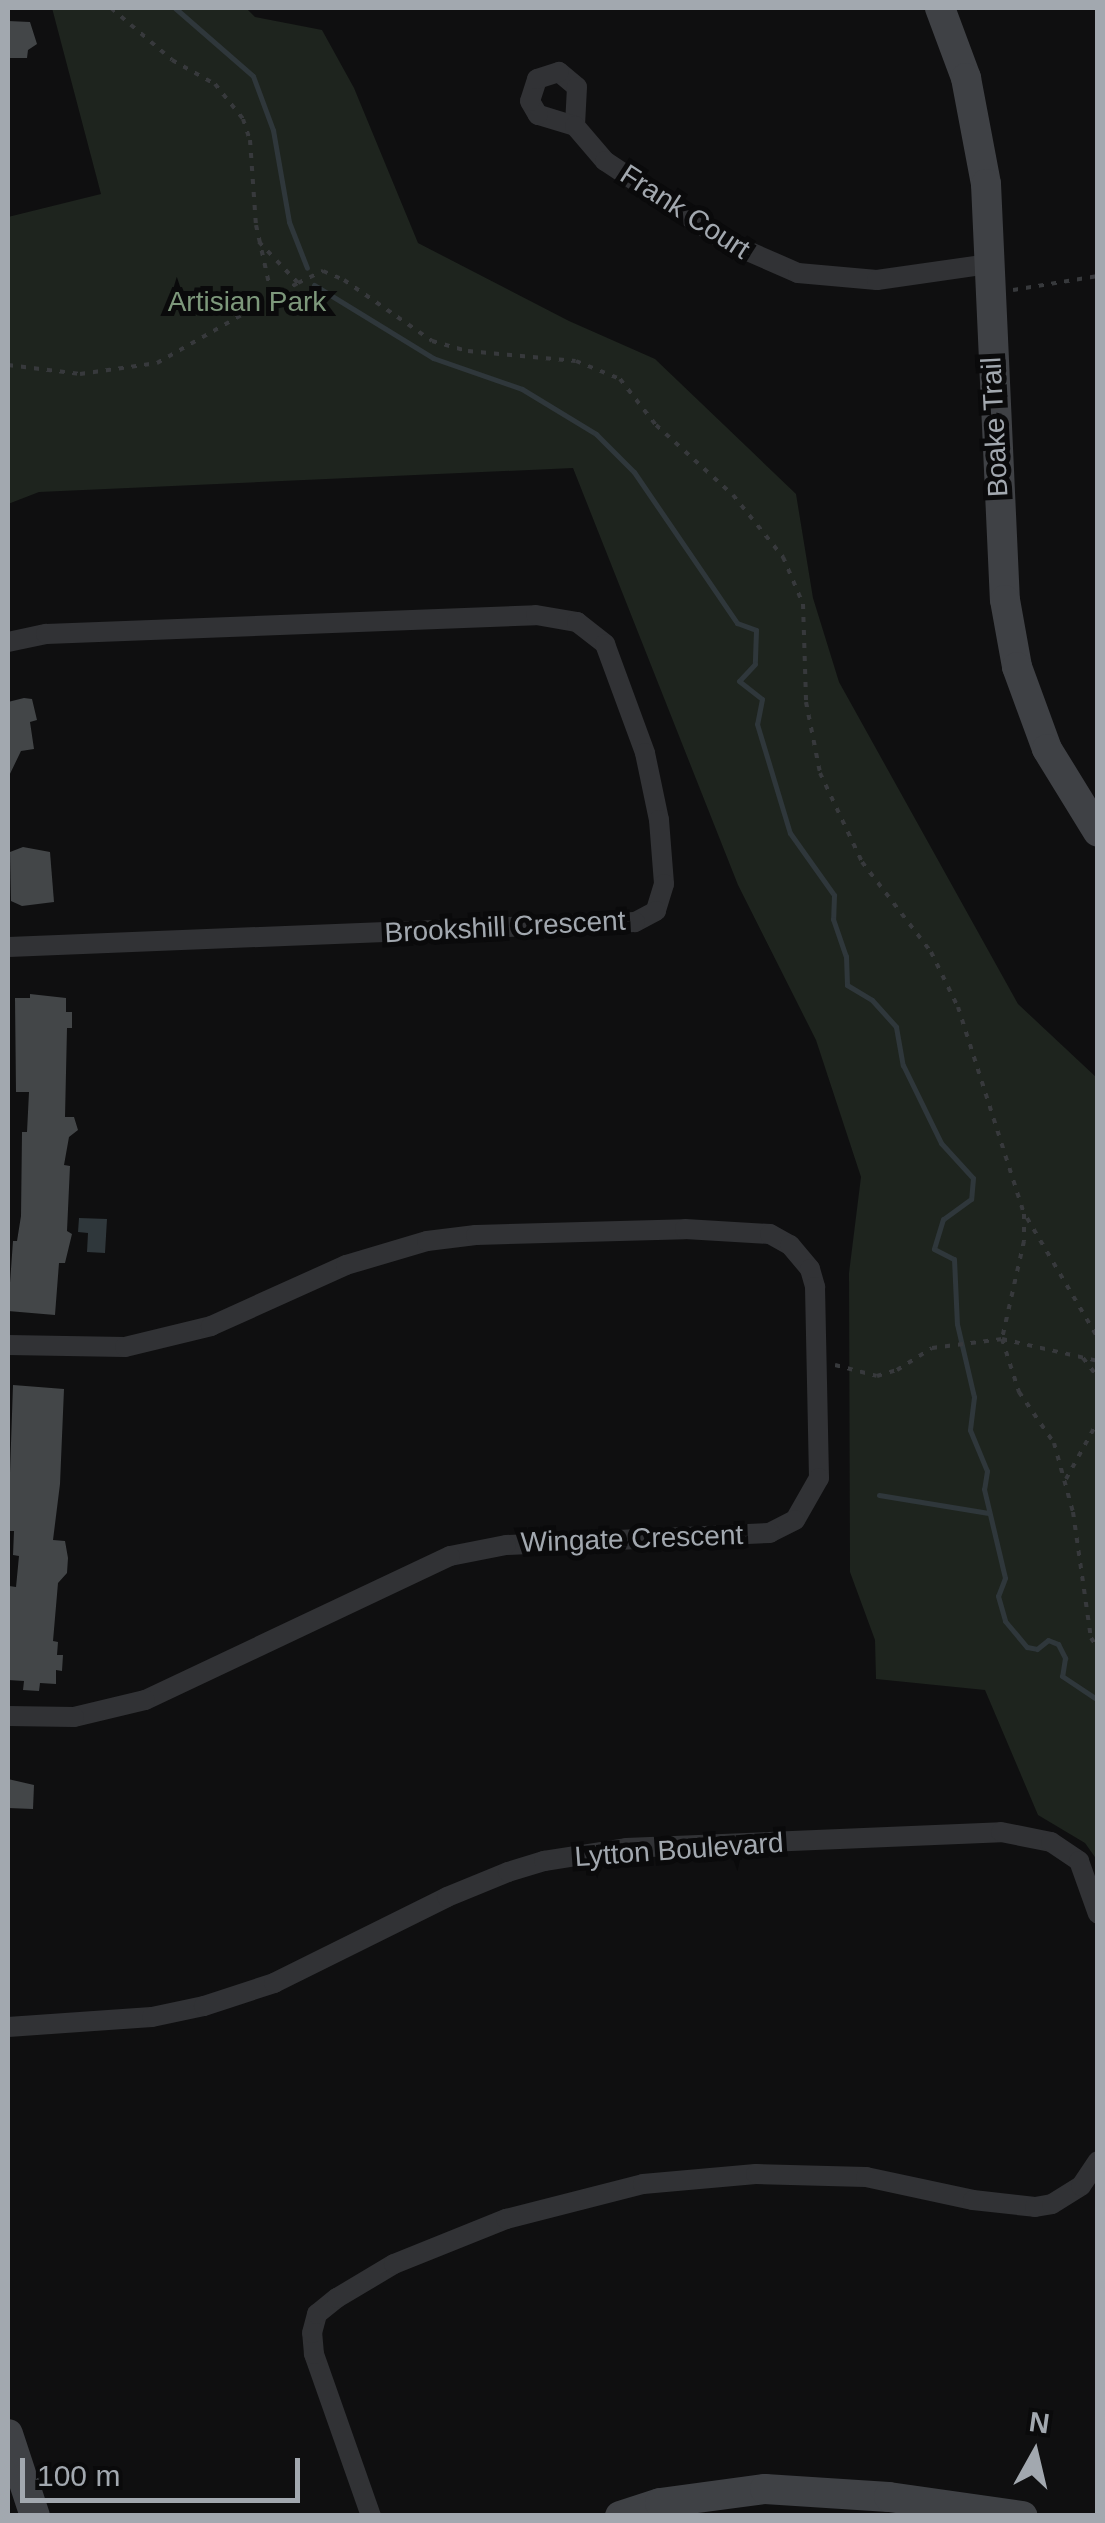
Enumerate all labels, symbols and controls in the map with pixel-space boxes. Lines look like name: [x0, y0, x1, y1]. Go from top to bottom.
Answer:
street label: Frank Court: [614, 158, 756, 266]
park label: Artisian Park: [168, 285, 326, 319]
street label: Boake Trail: [975, 356, 1015, 498]
street label: Brookshill Crescent: [384, 904, 626, 950]
street label: Wingate Crescent: [520, 1518, 744, 1560]
street label: Lytton Boulevard: [574, 1826, 784, 1874]
north arrow: [985, 2403, 1085, 2503]
text: N: [1027, 2406, 1051, 2440]
scale bar: [25, 2438, 305, 2500]
text: 100 m: [37, 2459, 120, 2492]

